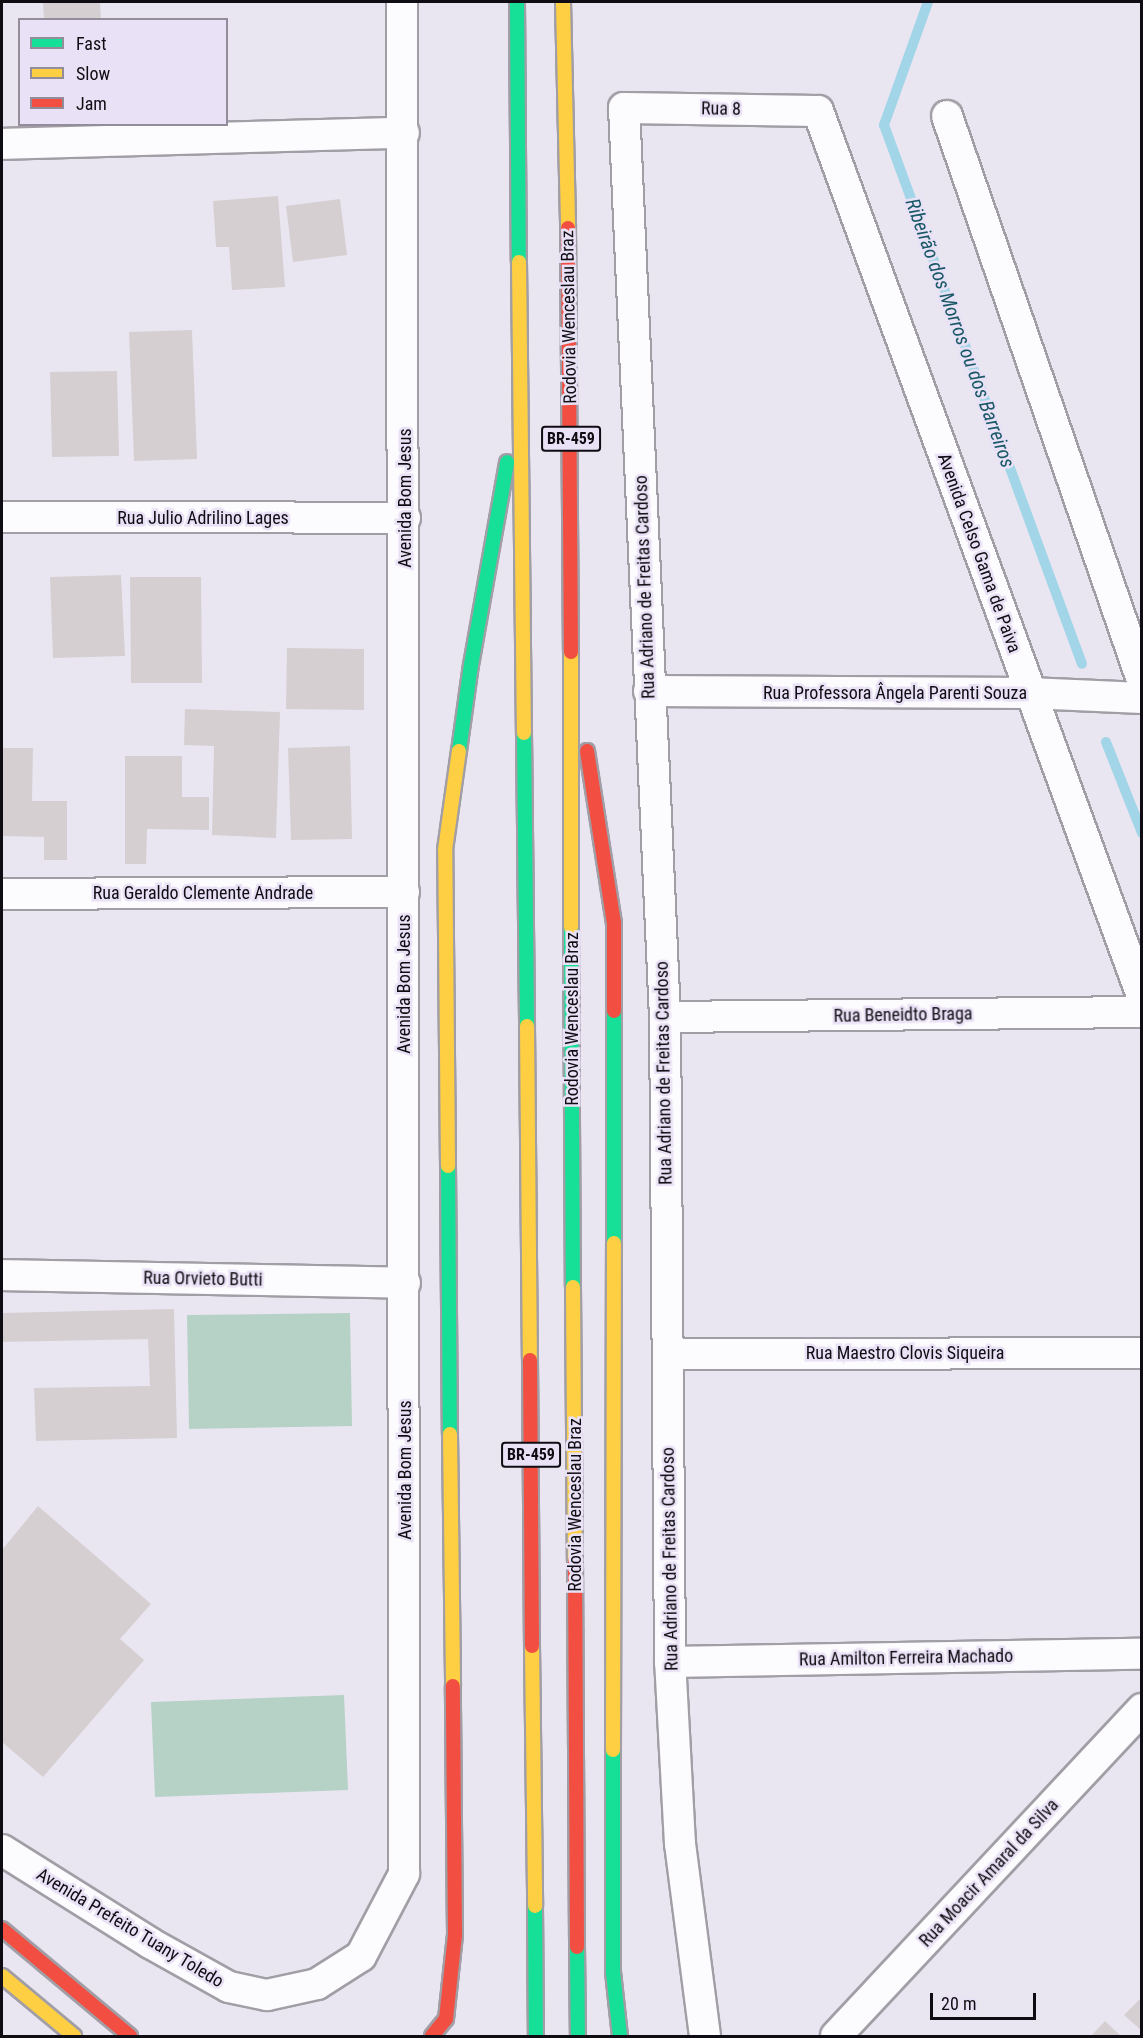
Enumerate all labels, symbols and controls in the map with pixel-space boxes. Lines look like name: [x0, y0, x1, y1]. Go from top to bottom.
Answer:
legend: [18, 18, 228, 126]
text: Fast: [76, 33, 107, 54]
text: Slow: [76, 63, 110, 84]
text: Jam: [76, 93, 107, 114]
street label: Rua 8: [701, 98, 741, 120]
water label: Ribeirão dos Morros ou dos Barreiros: [900, 195, 1020, 471]
street label: Rodovia Wenceslau Braz: [557, 230, 581, 404]
road number: BR-459: [541, 426, 601, 452]
street label: Avenida Bom Jesus: [394, 428, 416, 568]
street label: Avenida Celso Gama de Paiva: [933, 450, 1025, 656]
street label: Rua Adriano de Freitas Cardoso: [630, 475, 660, 699]
street label: Rua Julio Adrilino Lages: [117, 507, 289, 529]
street label: Rua Professora Ângela Parenti Souza: [763, 682, 1027, 704]
street label: Rua Geraldo Clemente Andrade: [93, 882, 313, 904]
street label: Avenida Bom Jesus: [393, 914, 415, 1054]
street label: Rodovia Wenceslau Braz: [561, 932, 583, 1106]
street label: Rua Adriano de Freitas Cardoso: [651, 961, 677, 1185]
street label: Rua Beneidto Braga: [833, 1003, 973, 1027]
street label: Rua Orvieto Butti: [143, 1267, 263, 1291]
street label: Rua Maestro Clovis Siqueira: [806, 1342, 1004, 1364]
street label: Avenida Bom Jesus: [394, 1400, 416, 1540]
street label: Rodovia Wenceslau Braz: [564, 1418, 586, 1592]
road number: BR-459: [501, 1442, 561, 1468]
street label: Rua Adriano de Freitas Cardoso: [657, 1447, 683, 1671]
street label: Rua Amilton Ferreira Machado: [799, 1645, 1013, 1671]
street label: Rua Moacir Amaral da Silva: [915, 1795, 1063, 1951]
street label: Avenida Prefeito Tuany Toledo: [32, 1863, 228, 1993]
scale bar: [933, 1981, 1040, 2019]
text: 20 m: [941, 1993, 976, 2014]

